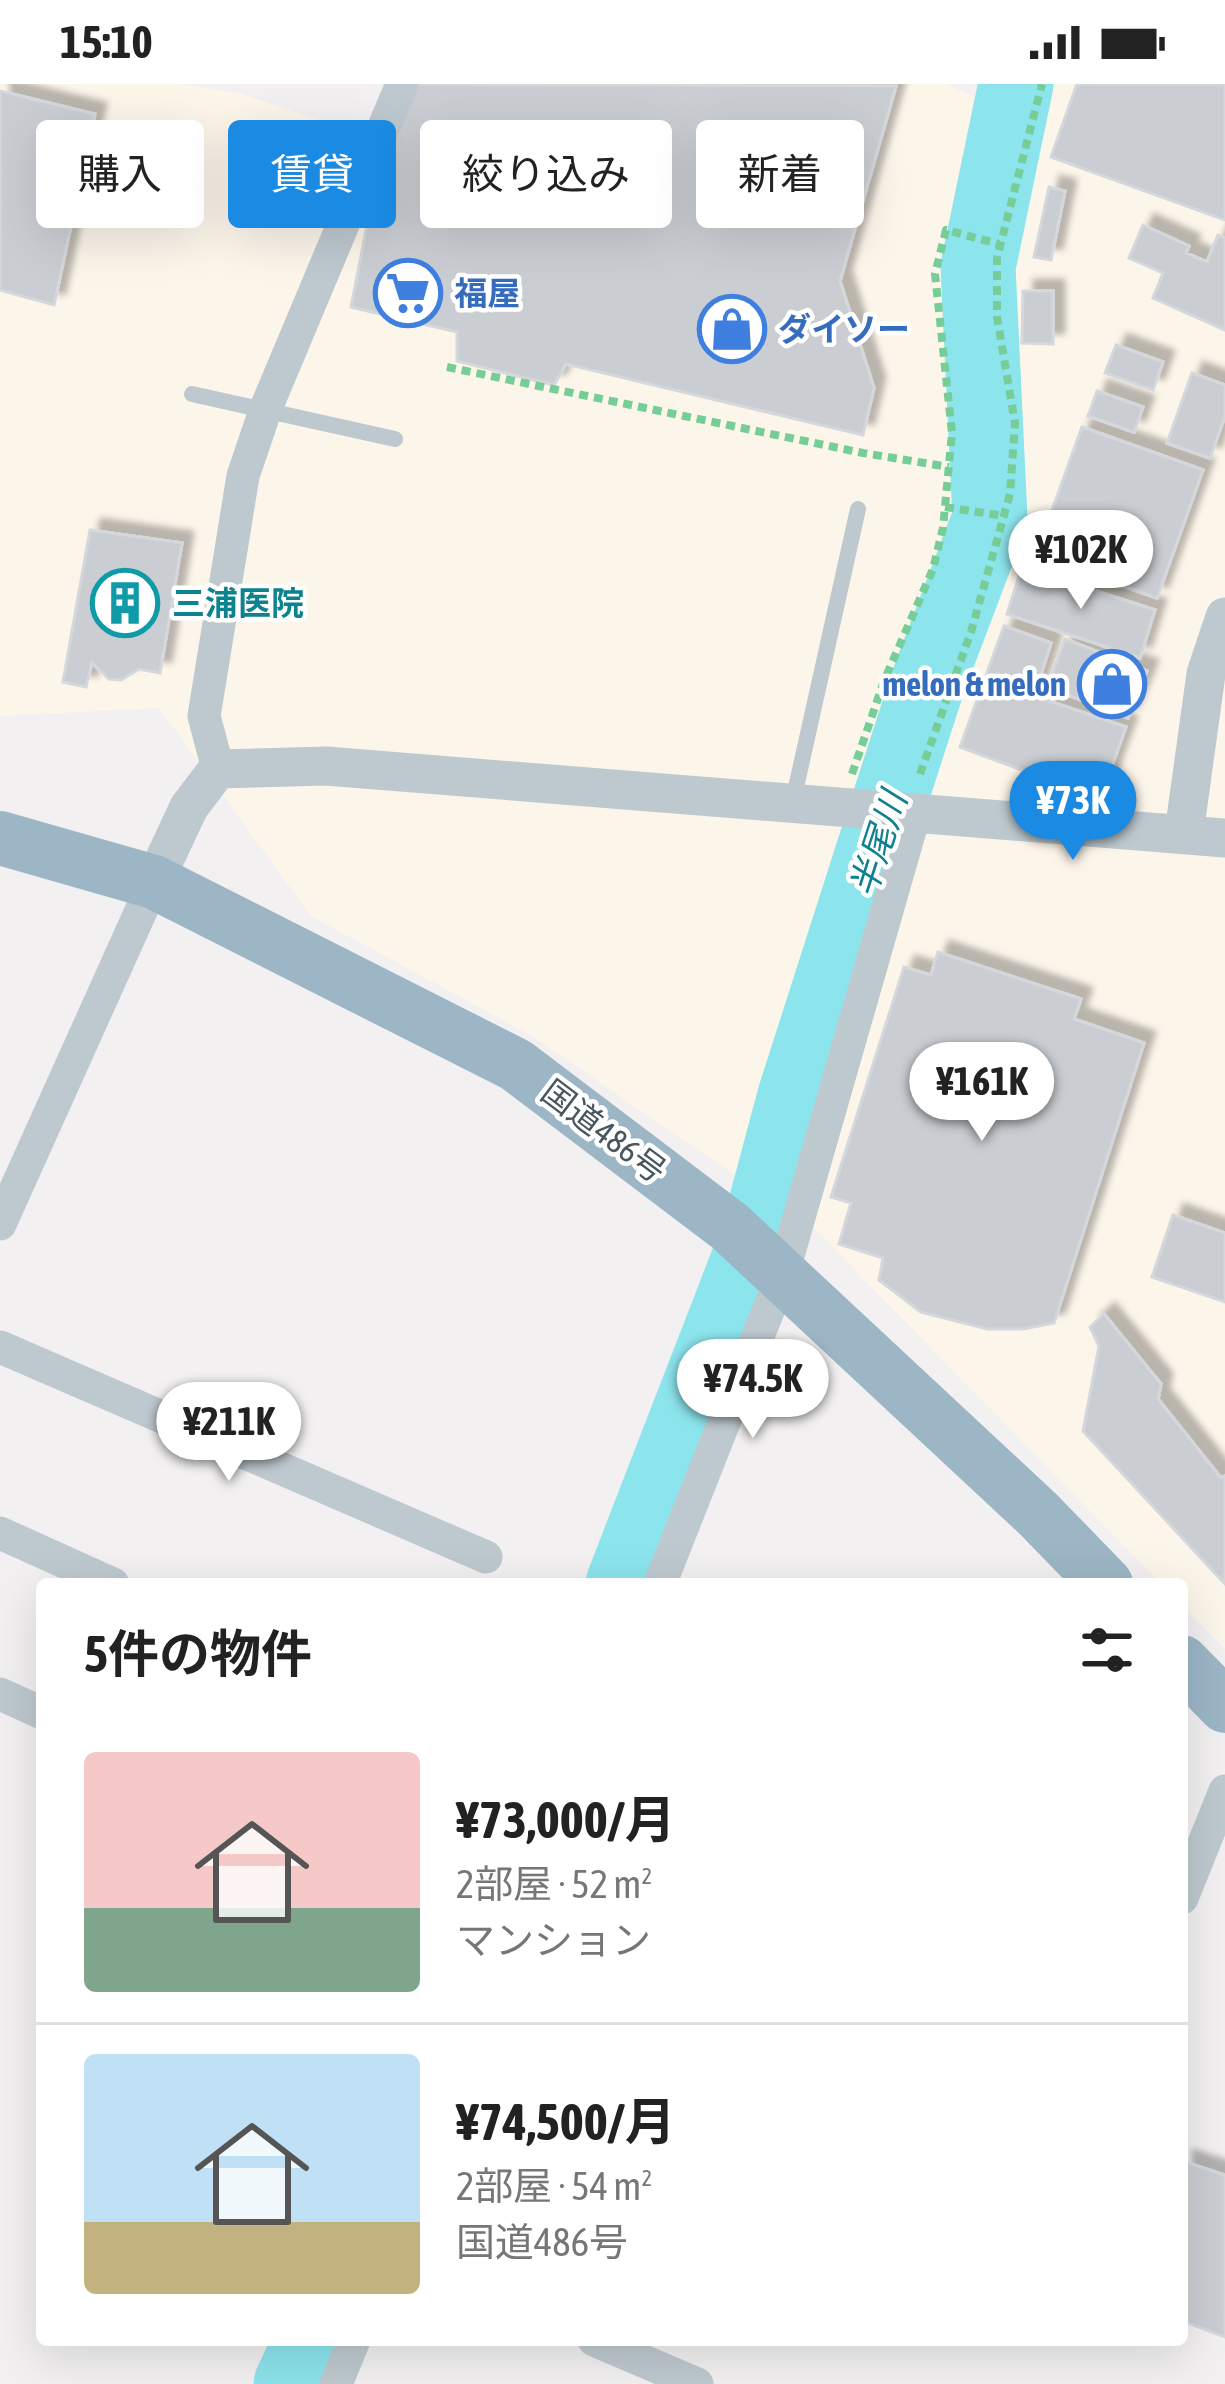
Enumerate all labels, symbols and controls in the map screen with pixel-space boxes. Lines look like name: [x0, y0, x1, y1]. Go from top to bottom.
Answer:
text: 15:10: [60, 16, 153, 68]
chip: 購入: [36, 120, 204, 228]
chip: 賃貸: [228, 120, 396, 228]
chip: 絞り込み: [420, 120, 672, 228]
chip: 新着: [696, 120, 864, 228]
supermarket icon: 福屋: [373, 258, 443, 328]
place label: 福屋: [454, 274, 520, 312]
shop icon: ダイソー: [697, 294, 767, 364]
place label: ダイソー: [778, 310, 910, 348]
pin: ¥102K: [997, 510, 1165, 612]
text: ¥102K: [1035, 527, 1127, 571]
building icon: 三浦医院: [90, 568, 160, 638]
place label: 三浦医院: [172, 584, 304, 622]
shop icon: melon & melon: [1077, 649, 1147, 719]
place label: melon & melon: [882, 665, 1066, 703]
pin: ¥73K: [1002, 761, 1144, 863]
text: ¥73K: [1036, 778, 1110, 822]
water label: 半尾川: [841, 782, 916, 902]
pin: ¥161K: [898, 1042, 1066, 1144]
text: ¥161K: [936, 1059, 1028, 1103]
street label: 国道486号: [534, 1072, 674, 1190]
pin: ¥74.5K: [655, 1339, 851, 1441]
text: ¥74.5K: [704, 1356, 802, 1400]
pin: ¥211K: [145, 1382, 313, 1484]
text: ¥211K: [183, 1399, 275, 1443]
icon: filters: [1074, 1617, 1140, 1683]
text: 5件の物件: [84, 1624, 312, 1683]
text: ¥73,000/月: [456, 1790, 676, 1849]
icon: home: [180, 1800, 324, 1944]
text: 2部屋 · 52 m²: [456, 1862, 652, 1906]
text: マンション: [456, 1918, 651, 1962]
text: ¥74,500/月: [456, 2092, 676, 2151]
icon: home: [180, 2102, 324, 2246]
text: 2部屋 · 54 m²: [456, 2164, 652, 2208]
text: 国道486号: [456, 2220, 628, 2264]

